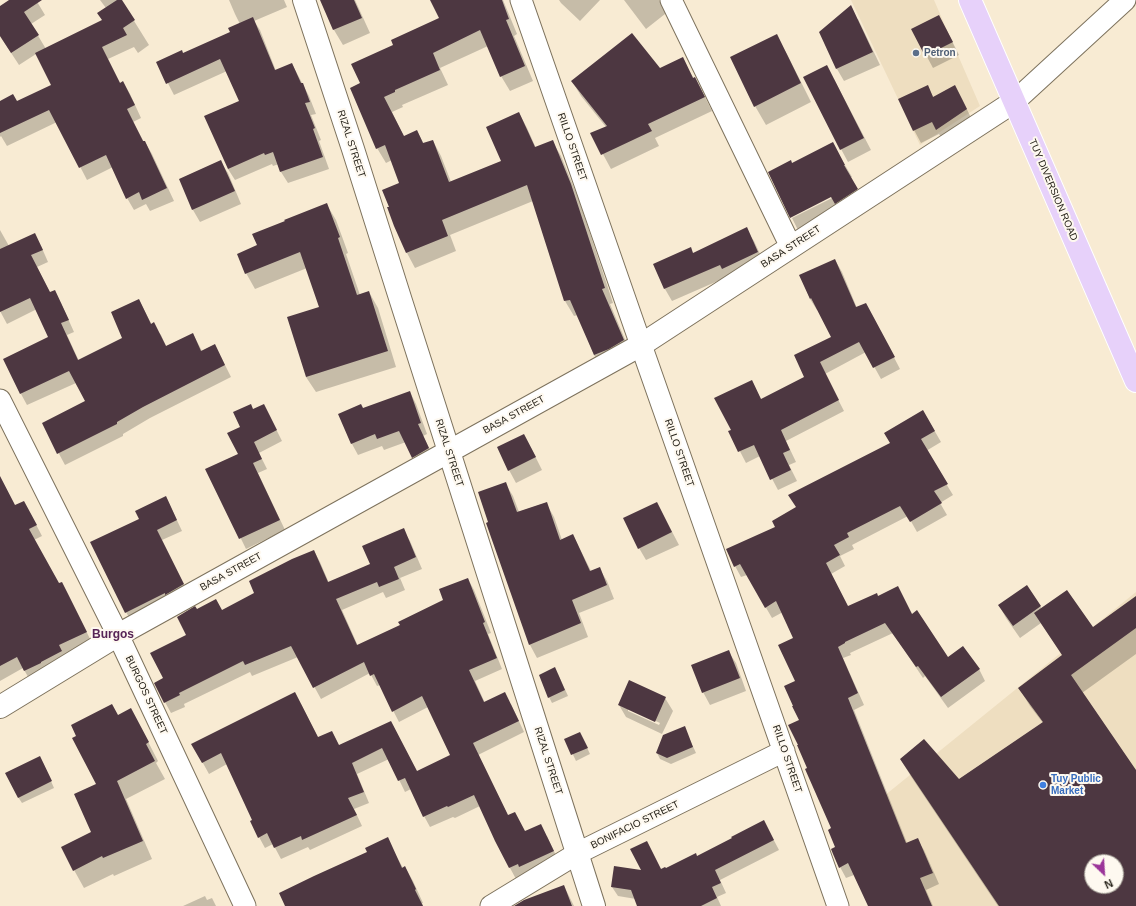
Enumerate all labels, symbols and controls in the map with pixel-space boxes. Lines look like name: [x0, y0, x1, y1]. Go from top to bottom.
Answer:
place label: Petron: [924, 47, 956, 59]
marker: Petron: [911, 48, 921, 58]
street label: RIZAL STREET: [334, 109, 368, 179]
street label: RILLO STREET: [555, 111, 589, 183]
street label: TUY DIVERSION ROAD: [1026, 137, 1080, 243]
street label: BASA STREET: [759, 223, 823, 271]
street label: BASA STREET: [481, 393, 547, 437]
street label: RILLO STREET: [662, 417, 696, 489]
street label: RIZAL STREET: [432, 418, 466, 488]
street label: BASA STREET: [198, 550, 264, 594]
district label: Burgos: [92, 628, 134, 642]
street label: BURGOS STREET: [122, 654, 170, 736]
street label: RILLO STREET: [770, 723, 804, 795]
street label: RIZAL STREET: [531, 726, 565, 796]
place label: Tuy Public Market: [1051, 773, 1101, 796]
marker: Tuy Public Market: [1038, 780, 1048, 790]
street label: BONIFACIO STREET: [589, 798, 681, 852]
north arrow: [1084, 854, 1124, 894]
text: N: [1103, 877, 1115, 891]

